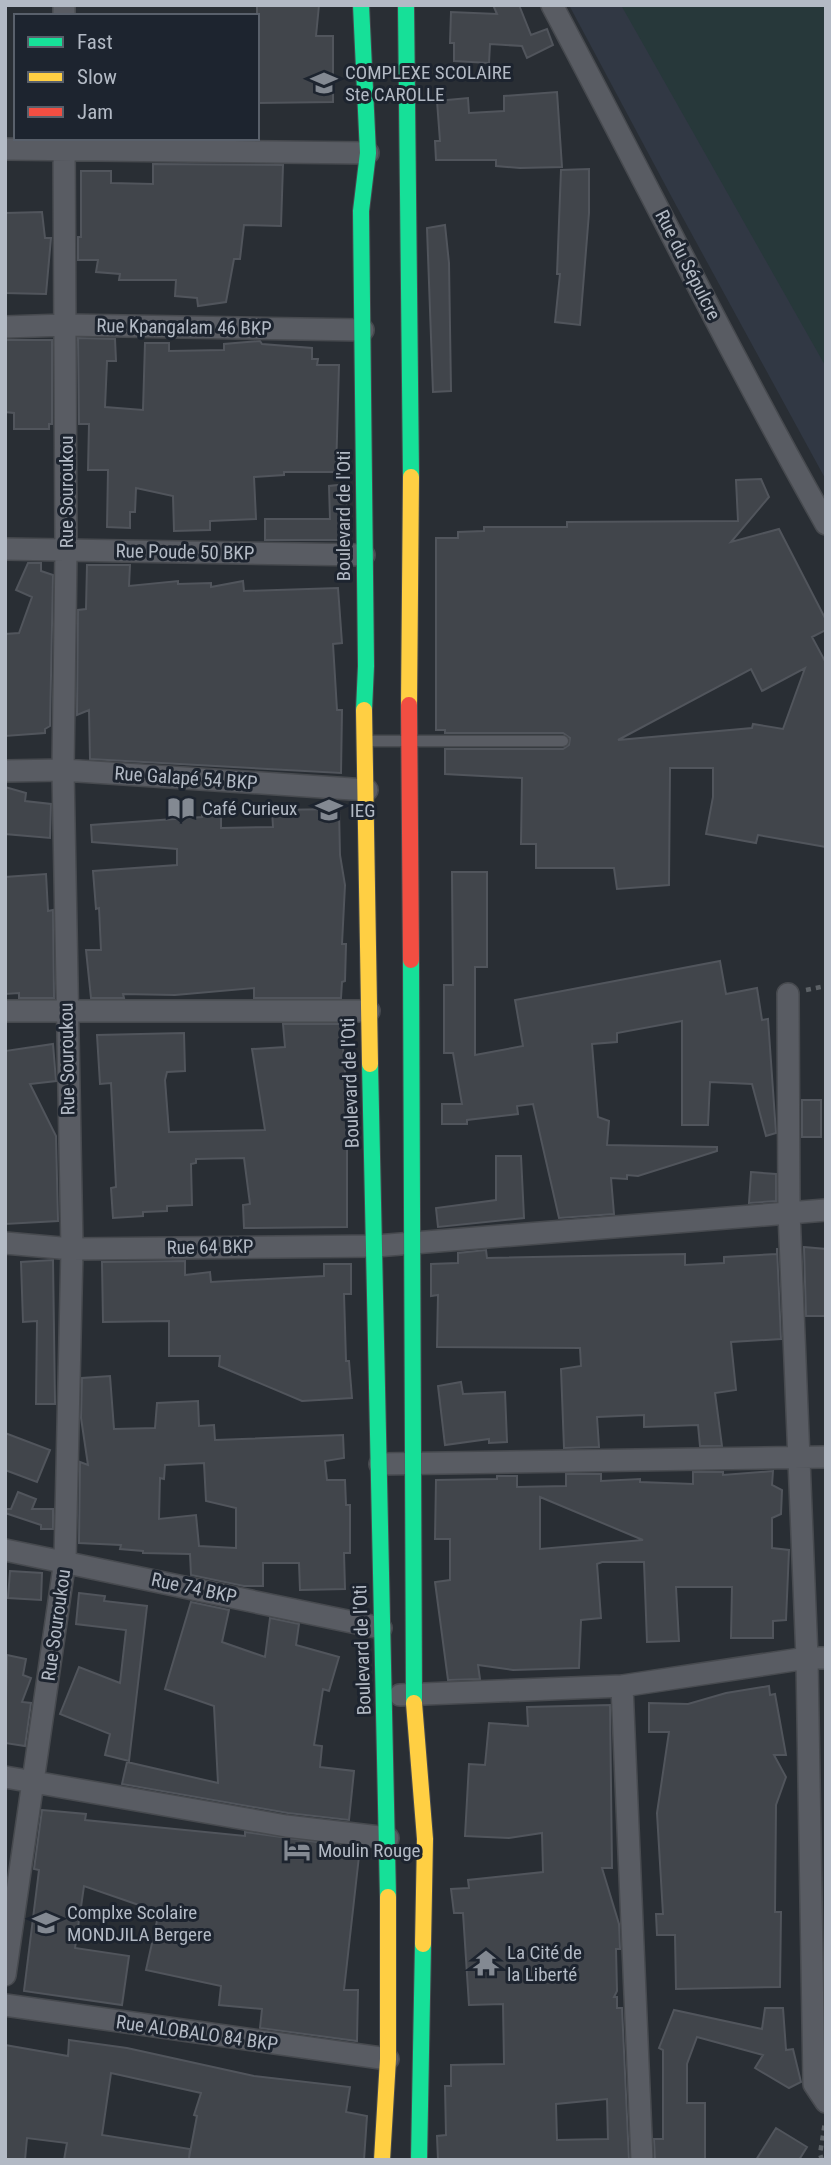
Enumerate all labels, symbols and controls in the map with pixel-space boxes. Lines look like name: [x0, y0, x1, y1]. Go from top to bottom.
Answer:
legend: [14, 14, 259, 140]
text: Fast: [77, 30, 113, 54]
place label: COMPLEXE SCOLAIRE Ste CAROLLE: [345, 61, 511, 106]
text: Slow: [77, 65, 117, 89]
school or university icon: COMPLEXE SCOLAIRE Ste CAROLLE: [309, 68, 339, 98]
text: Jam: [77, 100, 113, 124]
street label: Rue du Sépulcre: [650, 206, 726, 324]
street label: Rue Kpangalam 46 BKP: [96, 314, 272, 340]
street label: Rue Souroukou: [55, 436, 78, 548]
street label: Boulevard de l'Oti: [332, 451, 355, 581]
street label: Rue Poude 50 BKP: [115, 539, 255, 565]
street label: Rue Galapé 54 BKP: [114, 762, 258, 794]
library icon: Café Curieux: [166, 793, 196, 823]
school or university icon: IEG: [314, 795, 344, 825]
place label: Café Curieux: [202, 797, 297, 820]
place label: IEG: [350, 799, 375, 822]
street label: Rue Souroukou: [55, 1002, 79, 1116]
street label: Boulevard de l'Oti: [336, 1017, 364, 1149]
street label: Rue 64 BKP: [166, 1235, 254, 1259]
street label: Rue Souroukou: [37, 1568, 75, 1682]
street label: Rue 74 BKP: [149, 1568, 239, 1608]
street label: Boulevard de l'Oti: [348, 1584, 376, 1716]
hotel icon: Moulin Rouge: [282, 1835, 312, 1865]
place label: Moulin Rouge: [318, 1839, 421, 1862]
place label: Complxe Scolaire MONDJILA Bergere: [67, 1901, 212, 1946]
school or university icon: Complxe Scolaire MONDJILA Bergere: [31, 1908, 61, 1938]
place label: La Cité de la Liberté: [507, 1941, 582, 1986]
temple icon: La Cité de la Liberté: [471, 1948, 501, 1978]
street label: Rue ALOBALO 84 BKP: [115, 2010, 279, 2056]

